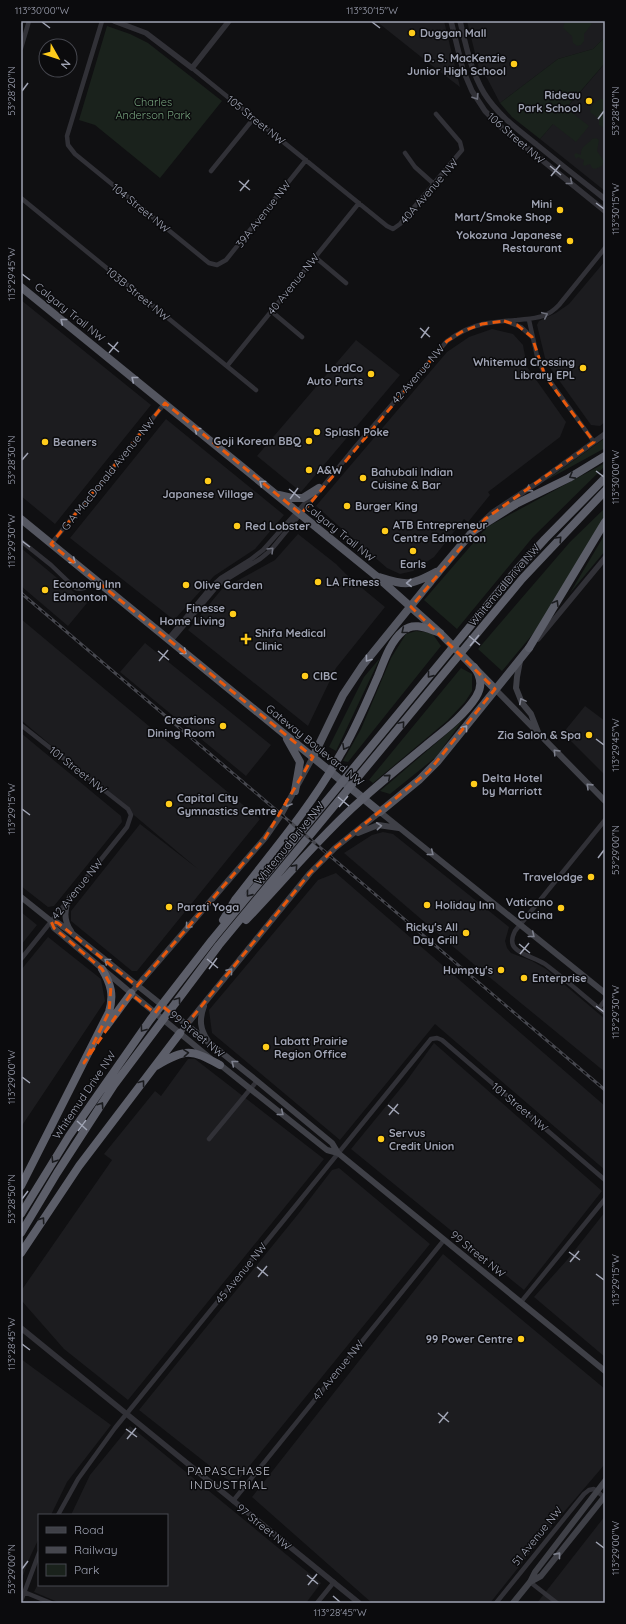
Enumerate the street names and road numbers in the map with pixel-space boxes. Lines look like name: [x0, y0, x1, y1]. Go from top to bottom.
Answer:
street label: 105 Street NW: [224, 92, 288, 148]
street label: 106 Street NW: [485, 109, 548, 167]
street label: 40A Avenue NW: [397, 155, 461, 226]
street label: 39A Avenue NW: [232, 177, 294, 250]
street label: 104 Street NW: [109, 180, 173, 236]
street label: 40 Avenue NW: [264, 250, 322, 317]
street label: 103B Street NW: [103, 264, 173, 324]
street label: Calgary Trail NW: [32, 279, 108, 345]
street label: 42 Avenue NW: [388, 341, 448, 407]
street label: G A MacDonald Avenue NW: [58, 414, 158, 533]
street label: Calgary Trail NW: [302, 499, 378, 565]
street label: Whitemud Drive NW: [465, 541, 543, 629]
street label: Gateway Boulevard NW: [263, 701, 367, 789]
street label: 101 Street NW: [46, 743, 110, 797]
street label: Whitemud Drive NW: [251, 798, 327, 888]
street label: 42 Avenue NW: [48, 855, 106, 922]
street label: 99 Street NW: [167, 1007, 228, 1061]
street label: Whitemud Drive NW: [49, 1048, 119, 1142]
street label: 101 Street NW: [489, 1079, 551, 1135]
street label: 99 Street NW: [448, 1227, 509, 1281]
street label: 45 Avenue NW: [212, 1240, 270, 1306]
street label: 47 Avenue NW: [309, 1337, 367, 1403]
street label: 97 Street NW: [234, 1501, 294, 1553]
street label: 51 Avenue NW: [509, 1503, 565, 1569]

